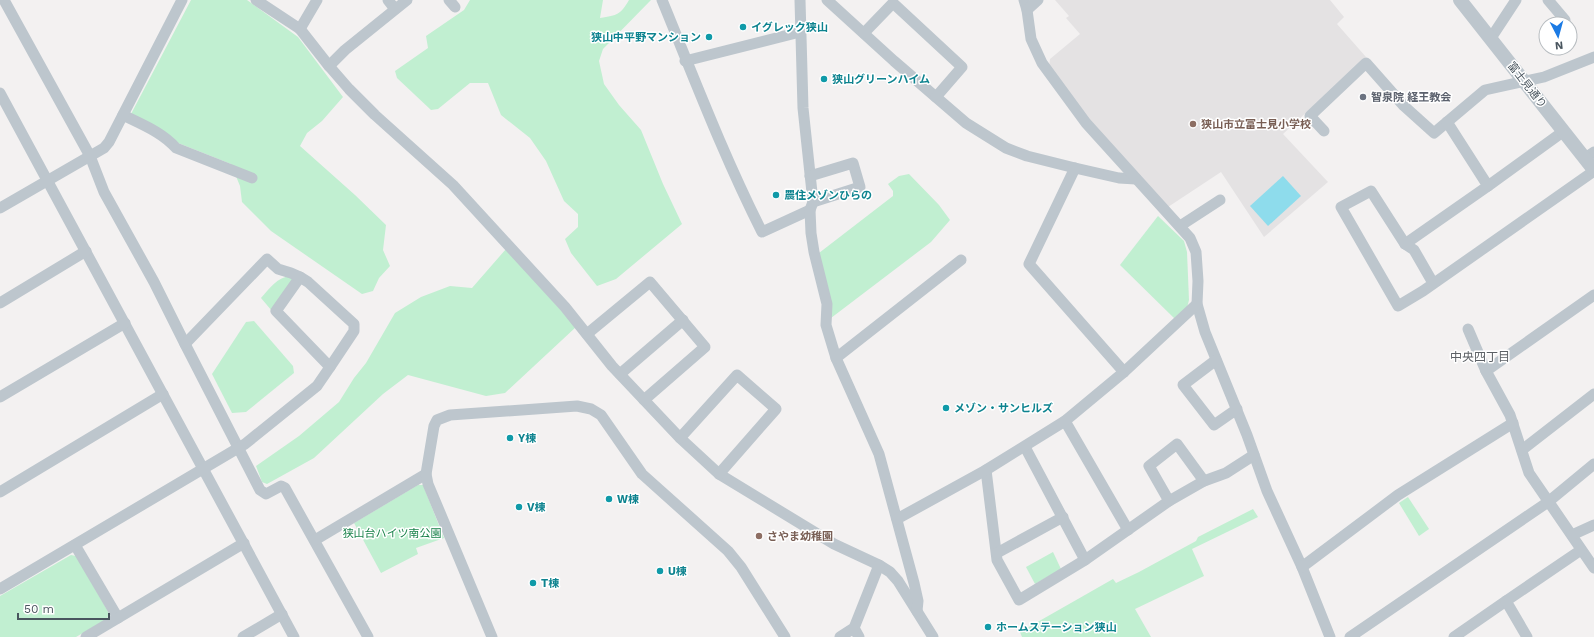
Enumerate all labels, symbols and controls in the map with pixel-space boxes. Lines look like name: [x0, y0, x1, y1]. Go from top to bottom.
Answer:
north arrow: [1538, 16, 1578, 56]
place label: イグレック狭山: [751, 21, 828, 34]
marker: イグレック狭山: [738, 22, 748, 32]
place label: 狭山中平野マンション: [591, 31, 701, 44]
marker: 狭山中平野マンション: [704, 32, 714, 42]
text: N: [1554, 39, 1564, 52]
street label: 富士見通り: [1505, 59, 1549, 111]
place label: 狭山グリーンハイム: [832, 73, 930, 86]
marker: 狭山グリーンハイム: [819, 74, 829, 84]
place label: 智泉院 経王教会: [1371, 91, 1451, 104]
marker: 智泉院 経王教会: [1358, 92, 1368, 102]
place label: 狭山市立富士見小学校: [1201, 118, 1311, 131]
marker: 狭山市立富士見小学校: [1188, 119, 1198, 129]
place label: 農住メゾンひらの: [784, 189, 872, 202]
marker: 農住メゾンひらの: [771, 190, 781, 200]
district label: 中央四丁目: [1450, 350, 1510, 364]
place label: メゾン・サンヒルズ: [954, 402, 1053, 415]
marker: メゾン・サンヒルズ: [941, 403, 951, 413]
place label: Y棟: [518, 432, 536, 445]
marker: Y棟: [505, 433, 515, 443]
place label: W棟: [617, 493, 639, 506]
marker: W棟: [604, 494, 614, 504]
place label: V棟: [527, 501, 546, 514]
marker: V棟: [514, 502, 524, 512]
park label: 狭山台ハイツ南公園: [343, 527, 441, 540]
place label: さやま幼稚園: [767, 530, 833, 543]
marker: さやま幼稚園: [754, 531, 764, 541]
place label: U棟: [668, 565, 687, 578]
marker: U棟: [655, 566, 665, 576]
place label: T棟: [541, 577, 559, 590]
marker: T棟: [528, 578, 538, 588]
scale bar: [18, 595, 109, 621]
text: 50 m: [24, 602, 54, 616]
place label: ホームステーション狭山: [996, 621, 1116, 634]
marker: ホームステーション狭山: [983, 622, 993, 632]

